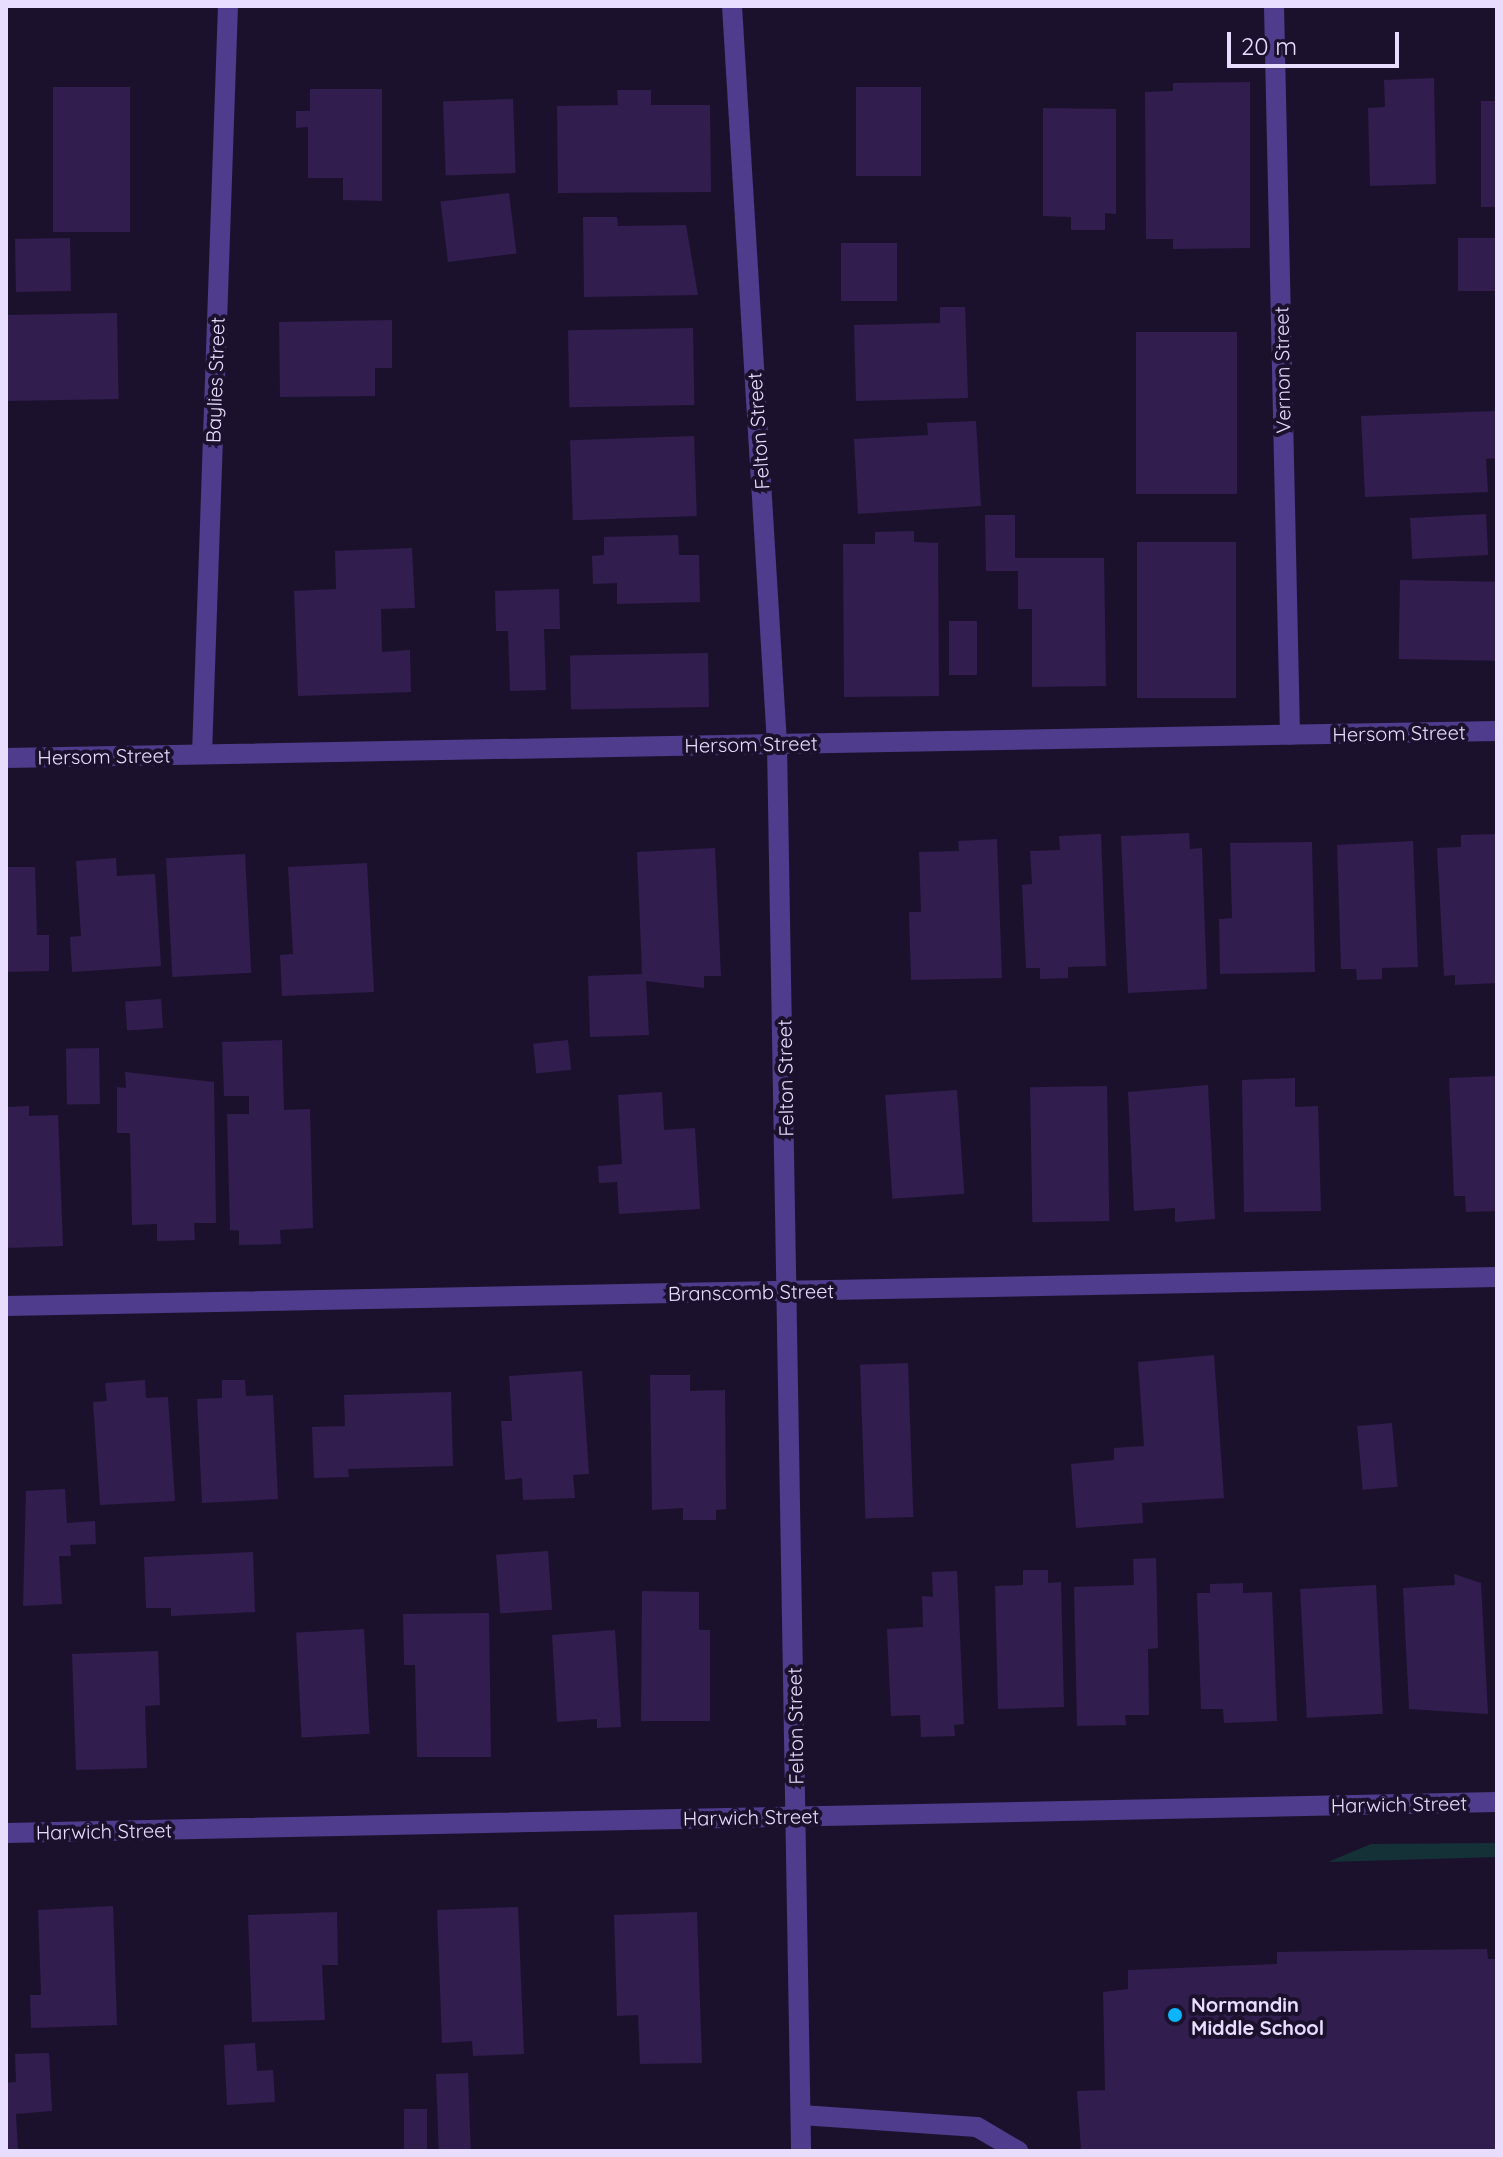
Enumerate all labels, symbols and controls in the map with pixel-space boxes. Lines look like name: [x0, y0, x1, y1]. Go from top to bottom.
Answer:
scale bar: [1231, 16, 1403, 66]
text: 20 m: [1241, 31, 1297, 61]
street label: Vernon Street: [1269, 306, 1295, 434]
street label: Baylies Street: [201, 317, 229, 443]
street label: Felton Street: [742, 372, 774, 490]
street label: Hersom Street: [1332, 720, 1466, 746]
street label: Hersom Street: [684, 731, 818, 757]
street label: Hersom Street: [37, 743, 171, 769]
street label: Felton Street: [772, 1019, 798, 1137]
street label: Branscomb Street: [668, 1279, 834, 1305]
street label: Felton Street: [782, 1667, 808, 1785]
street label: Harwich Street: [1331, 1791, 1467, 1817]
street label: Harwich Street: [683, 1804, 819, 1830]
street label: Harwich Street: [36, 1818, 172, 1844]
place label: Normandin Middle School: [1191, 1992, 1324, 2039]
marker: Normandin Middle School: [1166, 2006, 1184, 2024]

